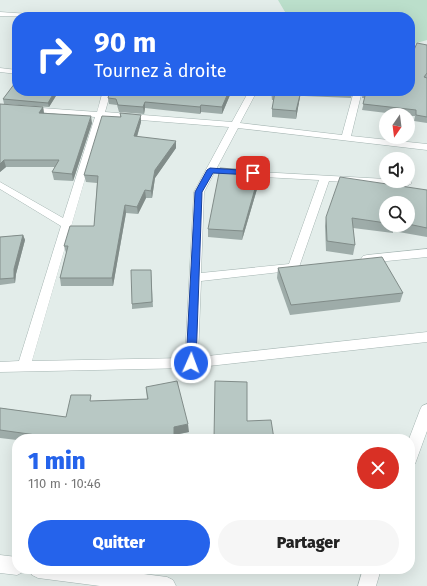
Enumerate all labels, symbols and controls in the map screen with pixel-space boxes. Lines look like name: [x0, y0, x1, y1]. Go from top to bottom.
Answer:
text: 90 m: [94, 26, 156, 59]
icon: right: [28, 28, 80, 80]
text: Tournez à droite: [94, 60, 226, 82]
north arrow: [379, 108, 415, 144]
map controls: [379, 108, 415, 232]
button: sound: [379, 152, 415, 188]
pin: [236, 156, 270, 190]
icon: arrive: [242, 162, 264, 184]
button: search: [379, 196, 415, 232]
position arrow: [170, 342, 212, 384]
text: 1 min: [28, 447, 86, 475]
button: close: [357, 447, 399, 489]
text: 110 m · 10:46: [28, 476, 101, 491]
button: Quitter: [28, 520, 210, 566]
button: Partager: [218, 520, 399, 566]

